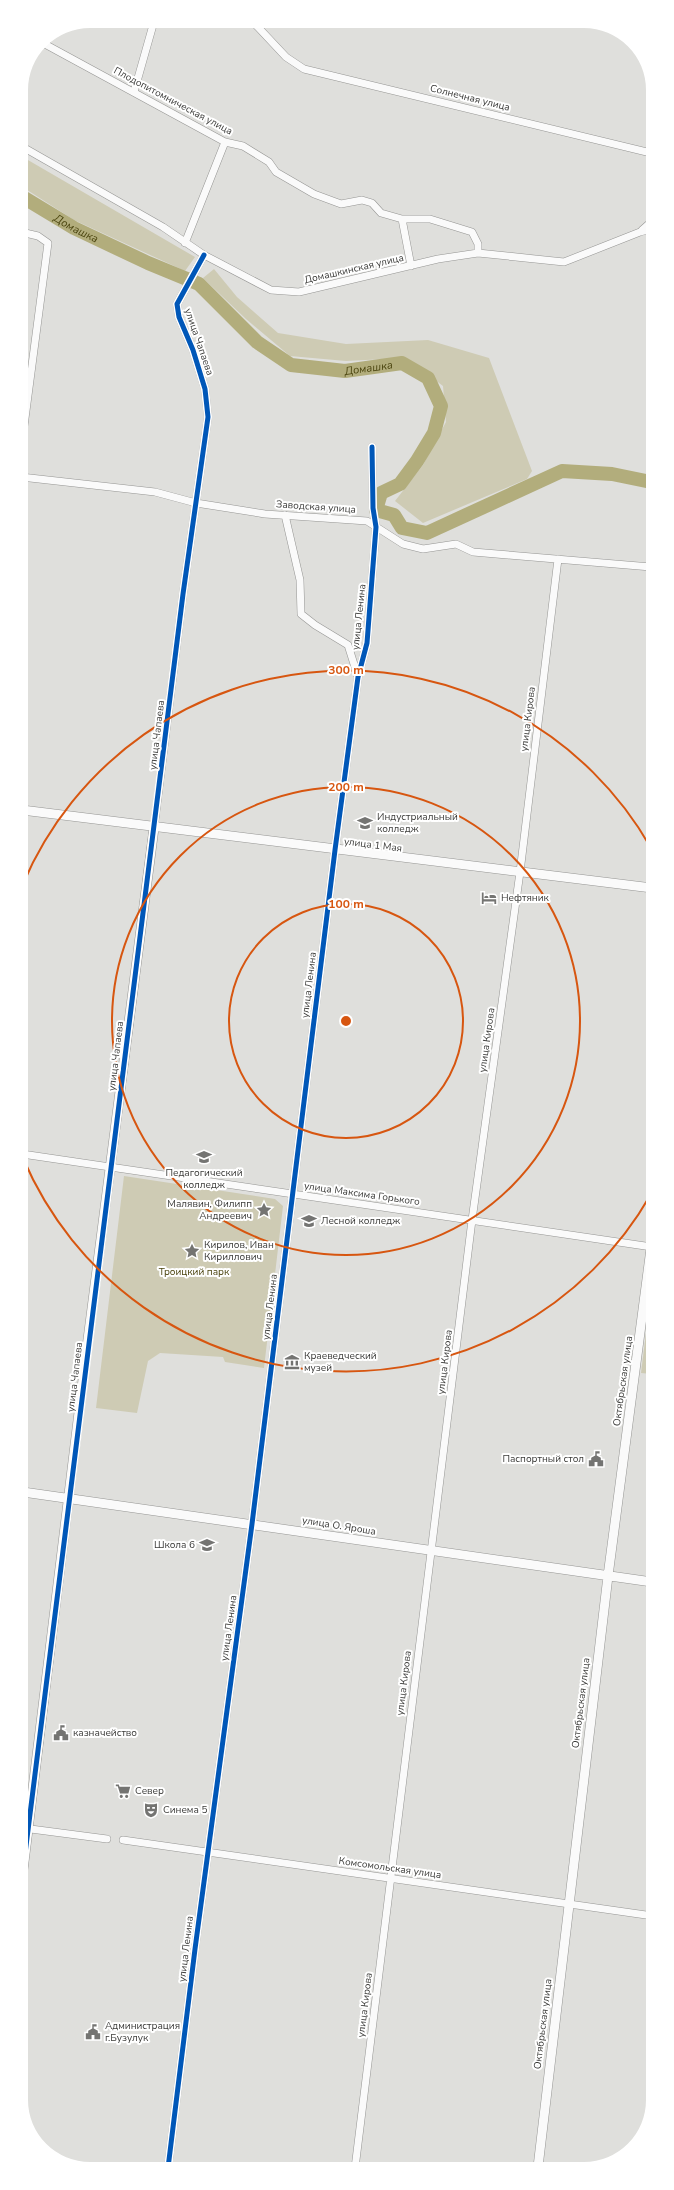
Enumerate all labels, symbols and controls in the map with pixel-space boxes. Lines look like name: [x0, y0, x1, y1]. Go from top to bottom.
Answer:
street label: Плодопитомническая улица: [111, 64, 235, 138]
street label: Солнечная улица: [429, 81, 511, 115]
water label: Домашка: [50, 210, 101, 246]
street label: Домашкинская улица: [303, 251, 405, 287]
street label: улица Чапаева: [181, 307, 217, 377]
water label: Домашка: [342, 357, 394, 379]
street label: Заводская улица: [276, 497, 356, 517]
street label: улица Ленина: [349, 583, 369, 651]
text: 300 m: [328, 662, 364, 678]
street label: улица Кирова: [517, 686, 539, 752]
street label: улица Чапаева: [146, 699, 168, 771]
text: 200 m: [328, 779, 364, 795]
place label: Индустриальный колледж: [377, 810, 458, 836]
school or university icon: Индустриальный колледж: [356, 814, 374, 832]
street label: улица 1 Мая: [343, 834, 403, 856]
hotel icon: Нефтяник: [480, 889, 498, 907]
place label: Нефтяник: [501, 891, 550, 905]
text: 100 m: [328, 896, 364, 912]
street label: улица Ленина: [298, 951, 320, 1019]
street label: улица Кирова: [476, 1007, 498, 1073]
centre of rings: [339, 1014, 353, 1028]
street label: улица Чапаева: [105, 1020, 127, 1092]
school or university icon: Педагогический колледж: [195, 1148, 213, 1166]
place label: Педагогический колледж: [165, 1166, 243, 1192]
street label: улица Максима Горького: [303, 1179, 421, 1209]
place label: Малявин, Филипп Андреевич: [167, 1197, 252, 1223]
place icon: Малявин, Филипп Андреевич: [255, 1201, 273, 1219]
school or university icon: Лесной колледж: [300, 1212, 318, 1230]
place label: Лесной колледж: [321, 1214, 400, 1228]
place label: Кирилов, Иван Кириллович: [204, 1238, 274, 1264]
place icon: Кирилов, Иван Кириллович: [183, 1242, 201, 1260]
park label: Троицкий парк: [159, 1265, 230, 1279]
street label: улица Ленина: [259, 1273, 281, 1341]
street label: улица Кирова: [434, 1329, 456, 1395]
street label: Октябрьская улица: [610, 1335, 636, 1427]
street label: улица Чапаева: [64, 1341, 86, 1413]
place label: Краеведческий музей: [304, 1349, 377, 1375]
museum icon: Краеведческий музей: [283, 1353, 301, 1371]
public building icon: Паспортный стол: [587, 1450, 605, 1468]
place label: Паспортный стол: [502, 1452, 584, 1466]
street label: улица О. Яроша: [301, 1513, 377, 1539]
school or university icon: Школа 6: [198, 1536, 216, 1554]
place label: Школа 6: [154, 1538, 195, 1552]
street label: улица Ленина: [217, 1594, 241, 1662]
street label: улица Кирова: [393, 1650, 415, 1716]
street label: Октябрьская улица: [569, 1657, 593, 1749]
public building icon: казначейство: [52, 1724, 70, 1742]
place label: казначейство: [73, 1726, 137, 1740]
supermarket icon: Север: [114, 1782, 132, 1800]
place label: Север: [135, 1784, 164, 1798]
theatre icon: Синема 5: [142, 1801, 160, 1819]
place label: Синема 5: [163, 1803, 207, 1817]
street label: Комсомольская улица: [338, 1854, 442, 1882]
street label: улица Ленина: [175, 1915, 197, 1983]
street label: улица Кирова: [354, 1972, 376, 2038]
street label: Октябрьская улица: [531, 1978, 555, 2070]
place label: Администрация г.Бузулук: [105, 2019, 180, 2045]
public building icon: Администрация г.Бузулук: [84, 2023, 102, 2041]

